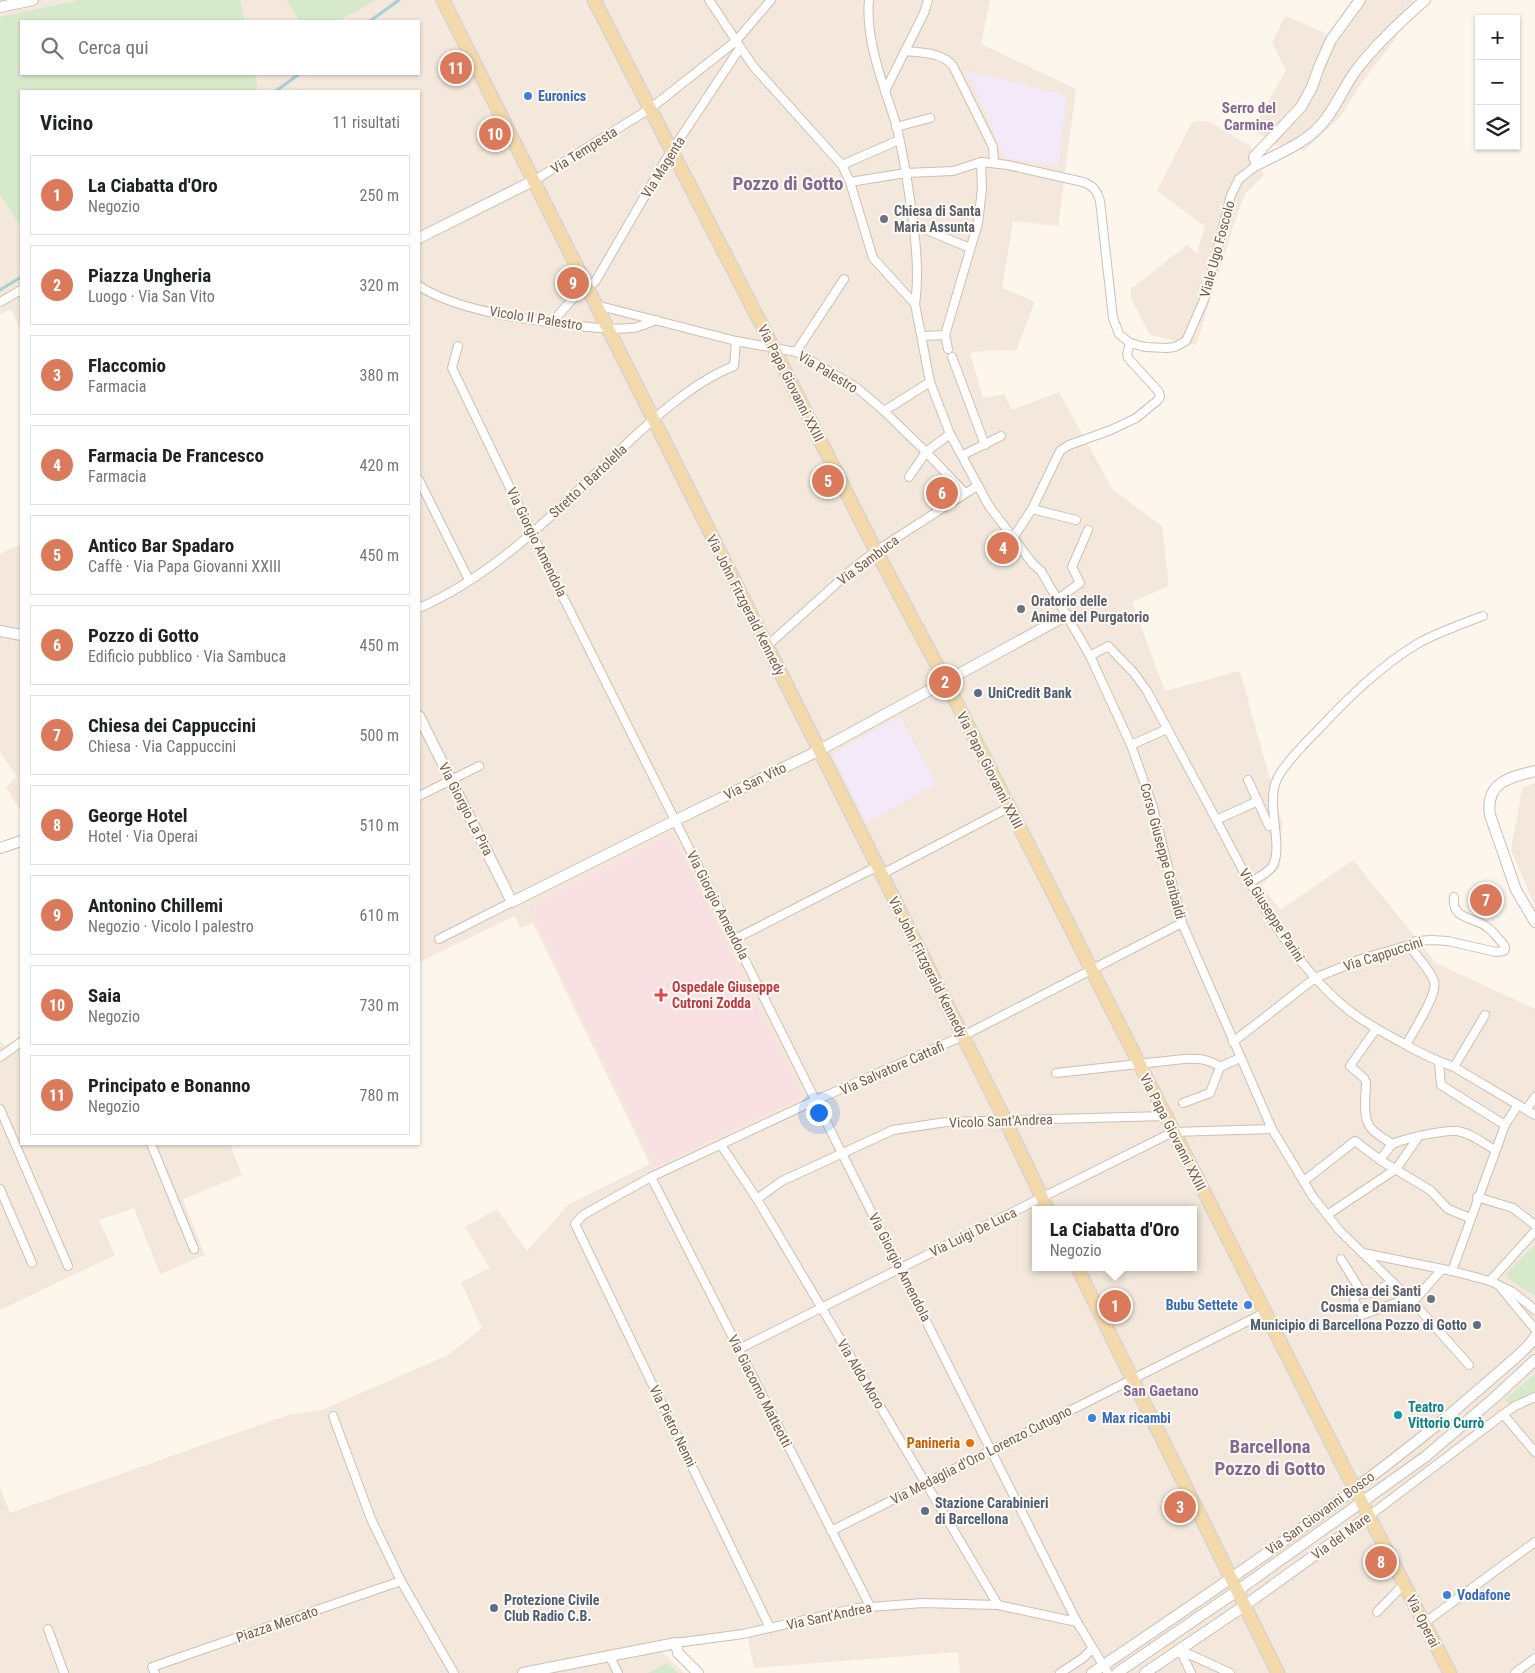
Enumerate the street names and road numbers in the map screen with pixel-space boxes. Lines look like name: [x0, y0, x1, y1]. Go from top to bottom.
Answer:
street label: Via Tempesta: [548, 123, 620, 177]
street label: Via Magenta: [638, 133, 688, 201]
street label: Viale Ugo Foscolo: [1196, 199, 1238, 299]
street label: Vicolo II Palestro: [488, 303, 584, 333]
street label: Via Papa Giovanni XXIII: [755, 322, 827, 444]
street label: Via Palestro: [795, 348, 861, 396]
street label: Stretto I Bartolella: [546, 441, 630, 521]
street label: Via Giorgio Amendola: [504, 485, 570, 599]
street label: Via John Fitzgerald Kennedy: [703, 532, 789, 678]
street label: Via Sambuca: [834, 532, 902, 588]
street label: Via Papa Giovanni XXIII: [954, 709, 1026, 831]
street label: Via San Vito: [721, 759, 789, 803]
street label: Via Giorgio La Pira: [436, 760, 496, 858]
street label: Corso Giuseppe Garibaldi: [1137, 781, 1189, 921]
street label: Via Giorgio Amendola: [684, 848, 752, 962]
street label: Via Giuseppe Parini: [1236, 866, 1308, 964]
street label: Via John Fitzgerald Kennedy: [885, 894, 971, 1040]
street label: Via Cappuccini: [1341, 934, 1425, 974]
street label: Via Salvatore Cattafi: [837, 1038, 947, 1098]
street label: Via Papa Giovanni XXIII: [1137, 1071, 1209, 1193]
street label: Vicolo Sant'Andrea: [949, 1111, 1053, 1131]
street label: Via Luigi De Luca: [927, 1204, 1019, 1260]
street label: Via Giorgio Amendola: [866, 1210, 934, 1324]
street label: Via Giacomo Matteotti: [725, 1332, 795, 1450]
street label: Via Aldo Moro: [834, 1336, 888, 1412]
street label: Via Pietro Nenni: [646, 1382, 700, 1470]
street label: Via Medaglia d'Oro Lorenzo Cutugno: [888, 1402, 1074, 1508]
street label: Via San Giovanni Bosco: [1263, 1468, 1377, 1558]
street label: Via del Mare: [1308, 1509, 1374, 1563]
street label: Via Operai: [1403, 1592, 1443, 1650]
street label: Via Sant'Andrea: [785, 1599, 873, 1633]
street label: Piazza Mercato: [234, 1603, 320, 1645]

